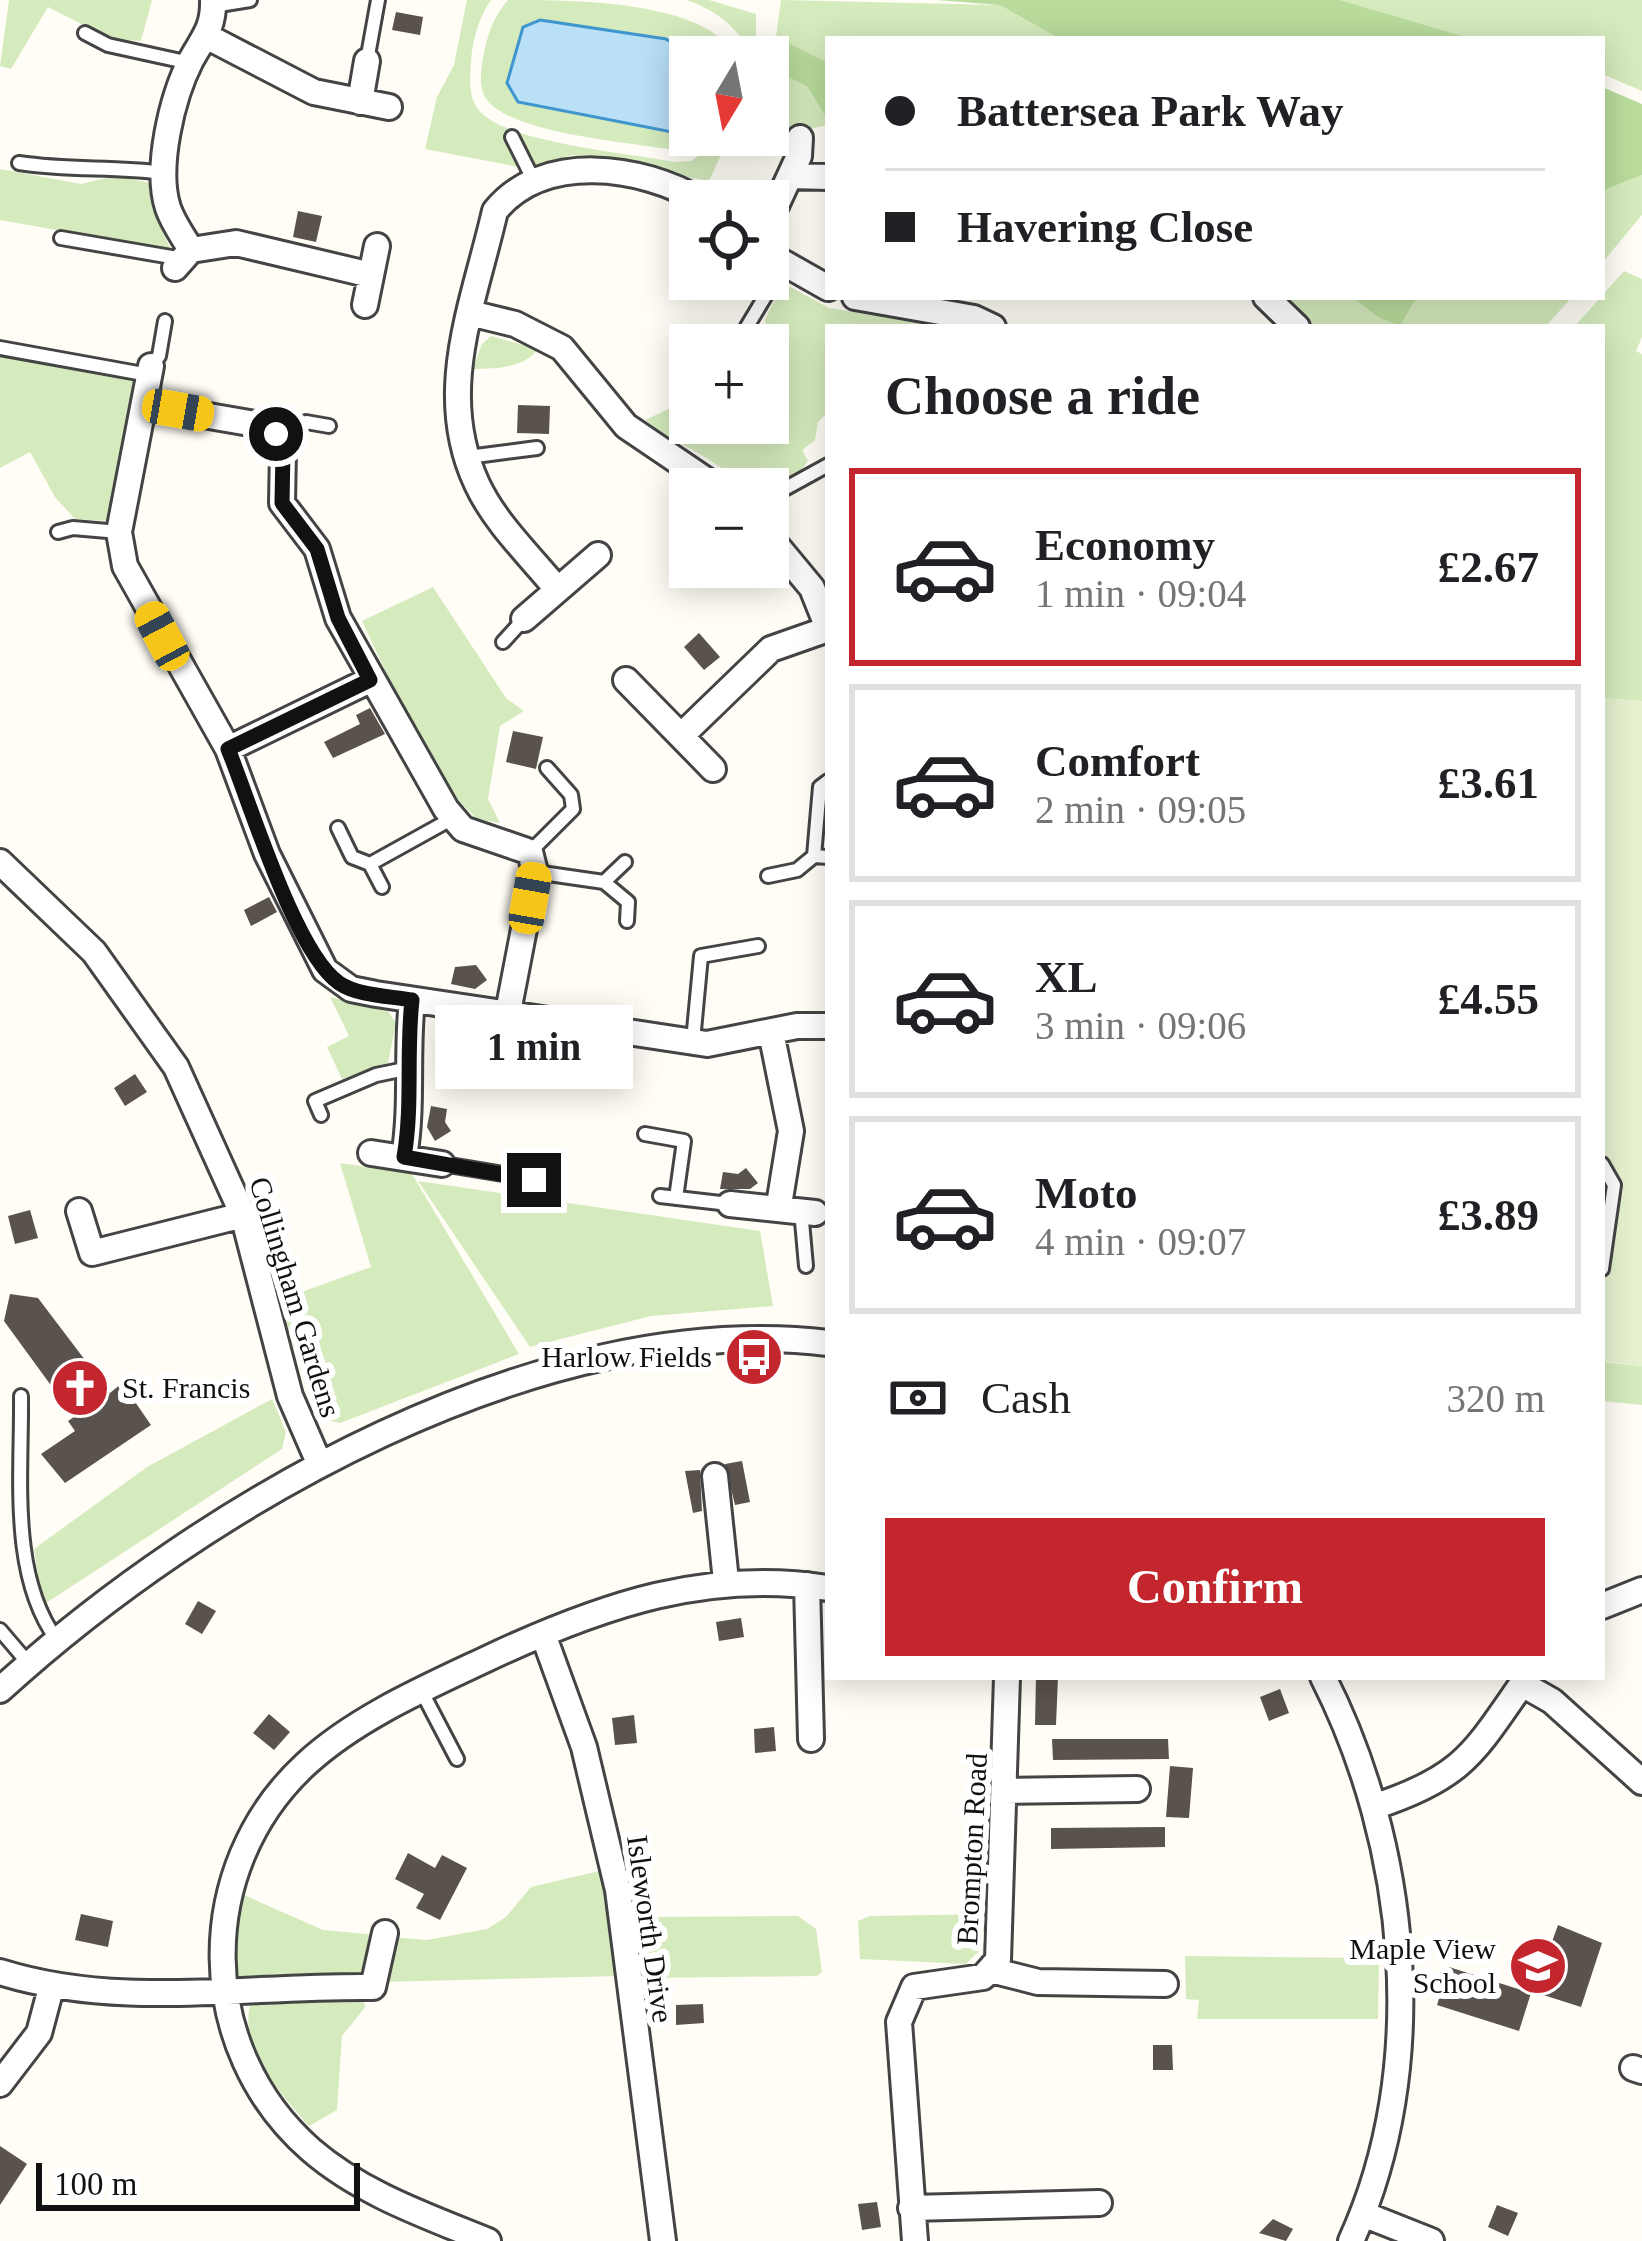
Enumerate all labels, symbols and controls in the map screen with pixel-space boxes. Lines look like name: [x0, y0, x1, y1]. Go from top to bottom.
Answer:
north arrow: [669, 36, 789, 156]
map controls: [669, 36, 789, 588]
text: Battersea Park Way: [957, 86, 1344, 136]
button: locate: [669, 180, 789, 300]
text: Havering Close: [957, 202, 1253, 252]
button: +: [669, 324, 789, 444]
text: Choose a ride: [885, 366, 1200, 426]
car: [139, 386, 217, 434]
route start: [249, 407, 303, 461]
button: −: [669, 468, 789, 588]
icon: car: [891, 513, 999, 621]
text: Economy: [1035, 520, 1215, 570]
text: £2.67: [1438, 542, 1539, 592]
text: 1 min · 09:04: [1035, 572, 1246, 615]
car: [129, 596, 195, 676]
icon: car: [891, 729, 999, 837]
text: Comfort: [1035, 736, 1200, 786]
text: £3.61: [1438, 758, 1539, 808]
text: 2 min · 09:05: [1035, 788, 1246, 831]
car: [506, 859, 554, 937]
icon: car: [891, 945, 999, 1053]
text: XL: [1035, 952, 1098, 1002]
text: £4.55: [1438, 974, 1539, 1024]
text: 3 min · 09:06: [1035, 1004, 1246, 1047]
callout: 1 min: [435, 1006, 633, 1090]
text: 1 min: [487, 1025, 581, 1068]
route end: [507, 1153, 561, 1207]
icon: car: [891, 1161, 999, 1269]
text: Moto: [1035, 1168, 1137, 1218]
street label: Collingham Gardens: [243, 1173, 348, 1421]
text: £3.89: [1438, 1190, 1539, 1240]
text: 4 min · 09:07: [1035, 1220, 1246, 1263]
bus stop icon: Harlow Fields: [723, 1326, 785, 1388]
place label: Harlow Fields: [541, 1340, 712, 1373]
church icon: St. Francis: [49, 1357, 111, 1419]
icon: cash: [885, 1365, 951, 1431]
place label: St. Francis: [122, 1371, 250, 1404]
text: Cash: [981, 1373, 1071, 1423]
text: 320 m: [1446, 1377, 1545, 1420]
button: Confirm: [885, 1518, 1545, 1656]
street label: Brompton Road: [950, 1752, 993, 1946]
street label: Isleworth Drive: [621, 1833, 680, 2025]
place label: Maple View School: [1349, 1932, 1496, 1999]
school or university icon: Maple View School: [1507, 1935, 1569, 1997]
scale bar: [36, 2157, 360, 2210]
text: 100 m: [54, 2166, 137, 2202]

